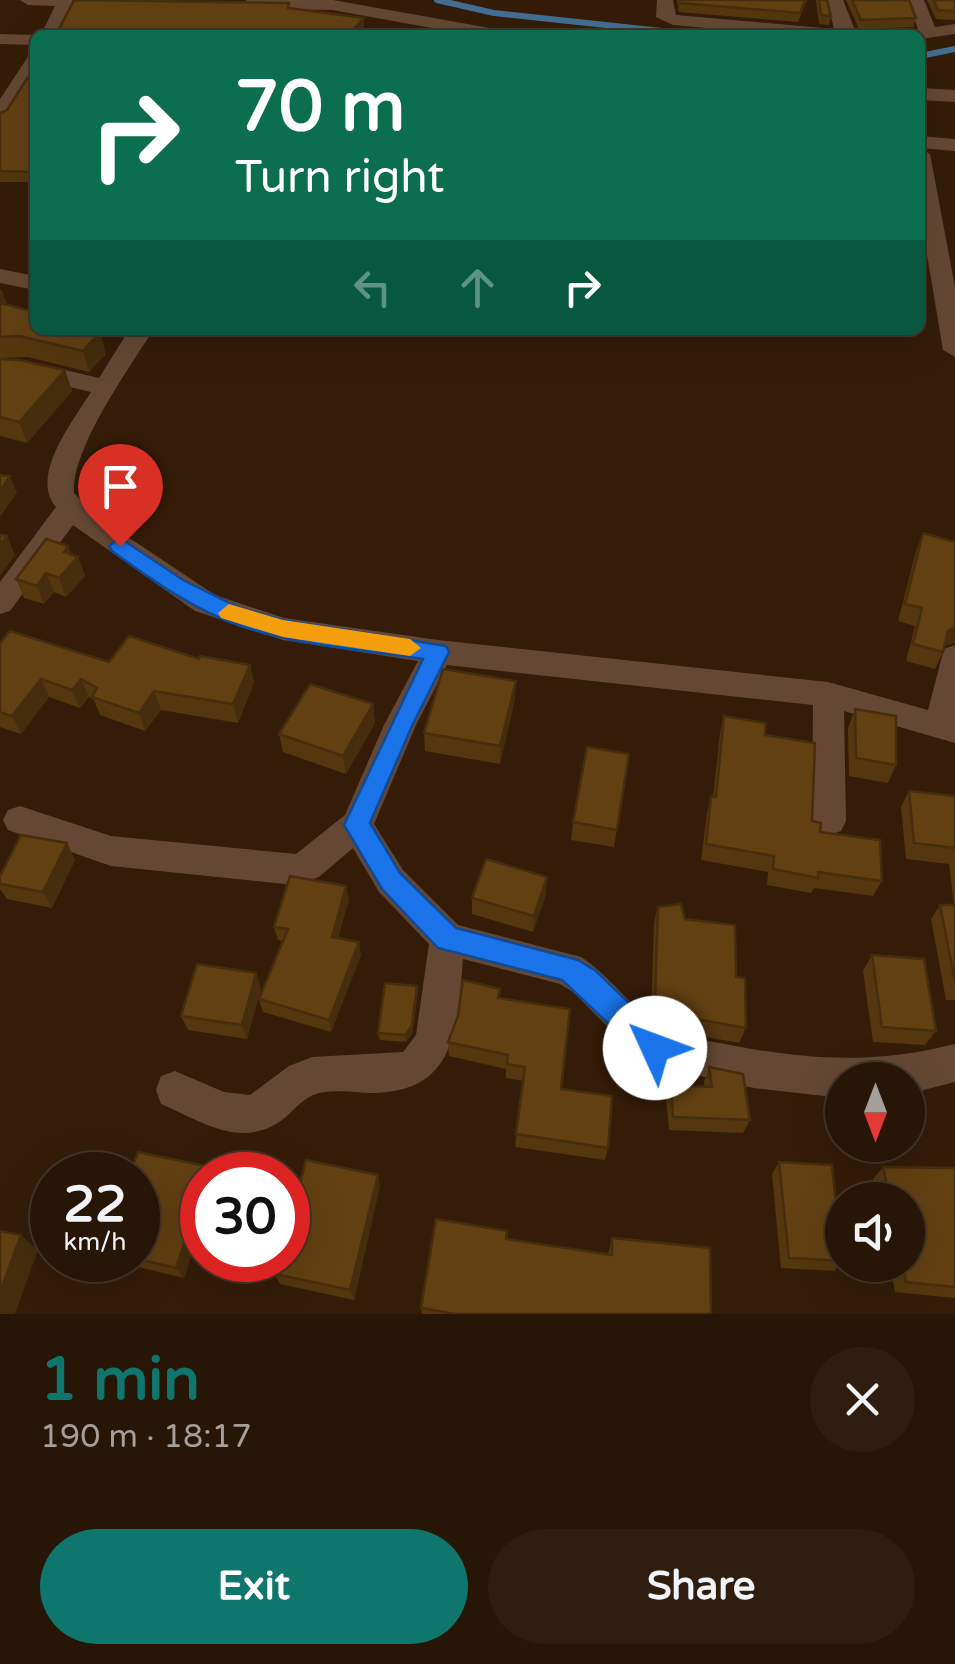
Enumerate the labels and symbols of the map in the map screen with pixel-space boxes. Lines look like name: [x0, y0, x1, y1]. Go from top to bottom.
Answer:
pin: [78, 444, 163, 547]
position arrow: [603, 996, 707, 1100]
north arrow: [825, 1062, 925, 1162]
speed limit sign: 30: [180, 1152, 310, 1282]

